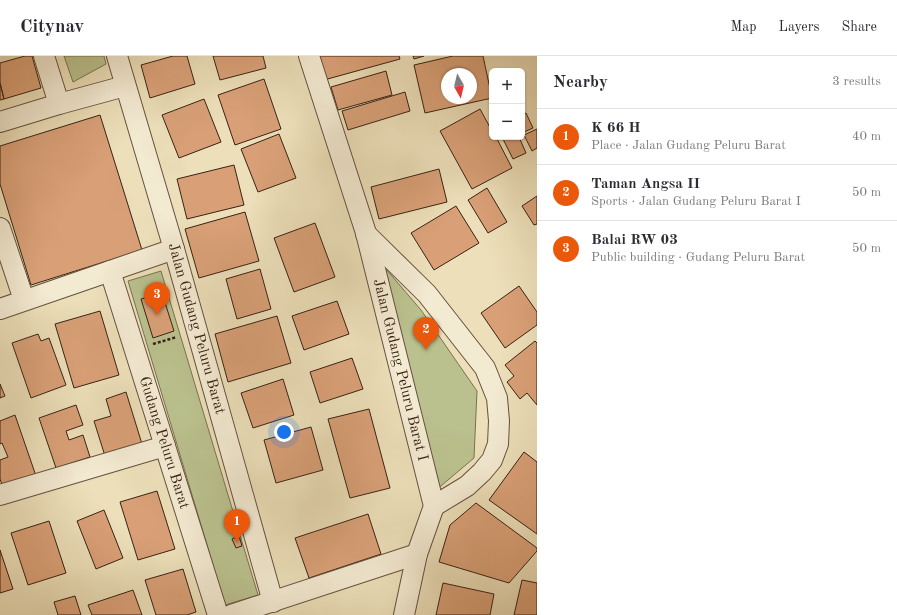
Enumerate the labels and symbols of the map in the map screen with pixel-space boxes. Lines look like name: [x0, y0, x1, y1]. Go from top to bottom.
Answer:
north arrow: [441, 68, 477, 104]
street label: Jalan Gudang Peluru Barat: [165, 241, 228, 416]
street label: Jalan Gudang Peluru Barat I: [370, 277, 430, 463]
pin: 3: [144, 282, 170, 315]
pin: 2: [413, 317, 439, 350]
street label: Gudang Peluru Barat: [136, 375, 192, 511]
your location: [274, 422, 294, 442]
pin: 1: [224, 509, 250, 542]

